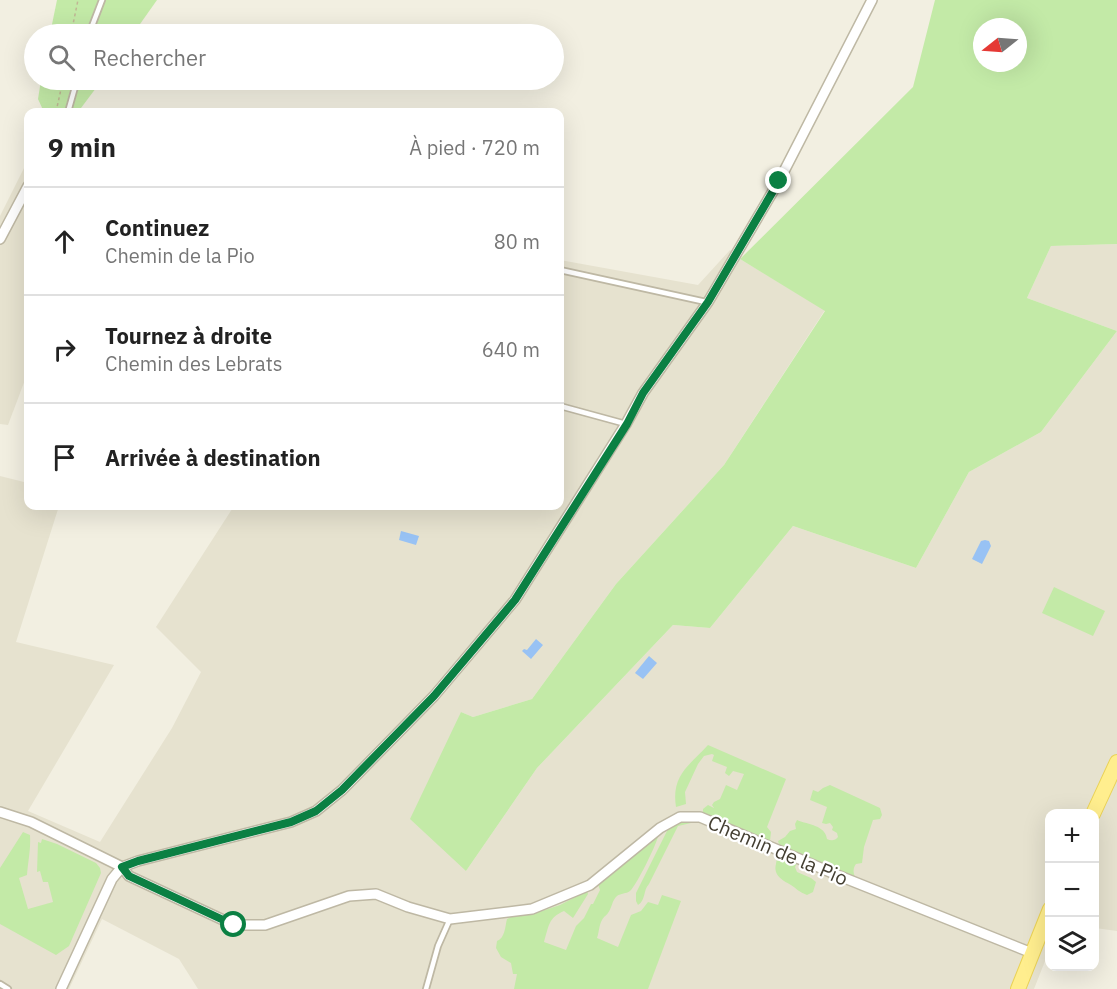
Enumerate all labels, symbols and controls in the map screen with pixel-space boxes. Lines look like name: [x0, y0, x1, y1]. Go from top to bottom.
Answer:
north arrow: [973, 18, 1027, 72]
search box: [24, 24, 564, 90]
icon: search: [45, 41, 78, 74]
text: Rechercher: [93, 43, 206, 72]
text: 9 min: [48, 130, 116, 164]
text: À pied · 720 m: [409, 134, 540, 161]
route end: [765, 167, 791, 193]
text: Continuez: [105, 213, 209, 242]
icon: ahead: [48, 225, 81, 258]
text: 80 m: [494, 228, 540, 255]
text: Chemin de la Pio: [105, 242, 255, 269]
text: Tournez à droite: [105, 321, 272, 350]
icon: right: [48, 333, 81, 366]
text: 640 m: [482, 336, 540, 363]
text: Chemin des Lebrats: [105, 350, 282, 377]
icon: arrive: [48, 441, 81, 474]
text: Arrivée à destination: [105, 443, 321, 472]
street label: Chemin de la Pio: [704, 808, 852, 892]
map controls: [1045, 809, 1099, 971]
button: +: [1045, 809, 1099, 863]
button: −: [1045, 863, 1099, 917]
route start: [220, 911, 246, 937]
button: layers: [1045, 917, 1099, 971]

